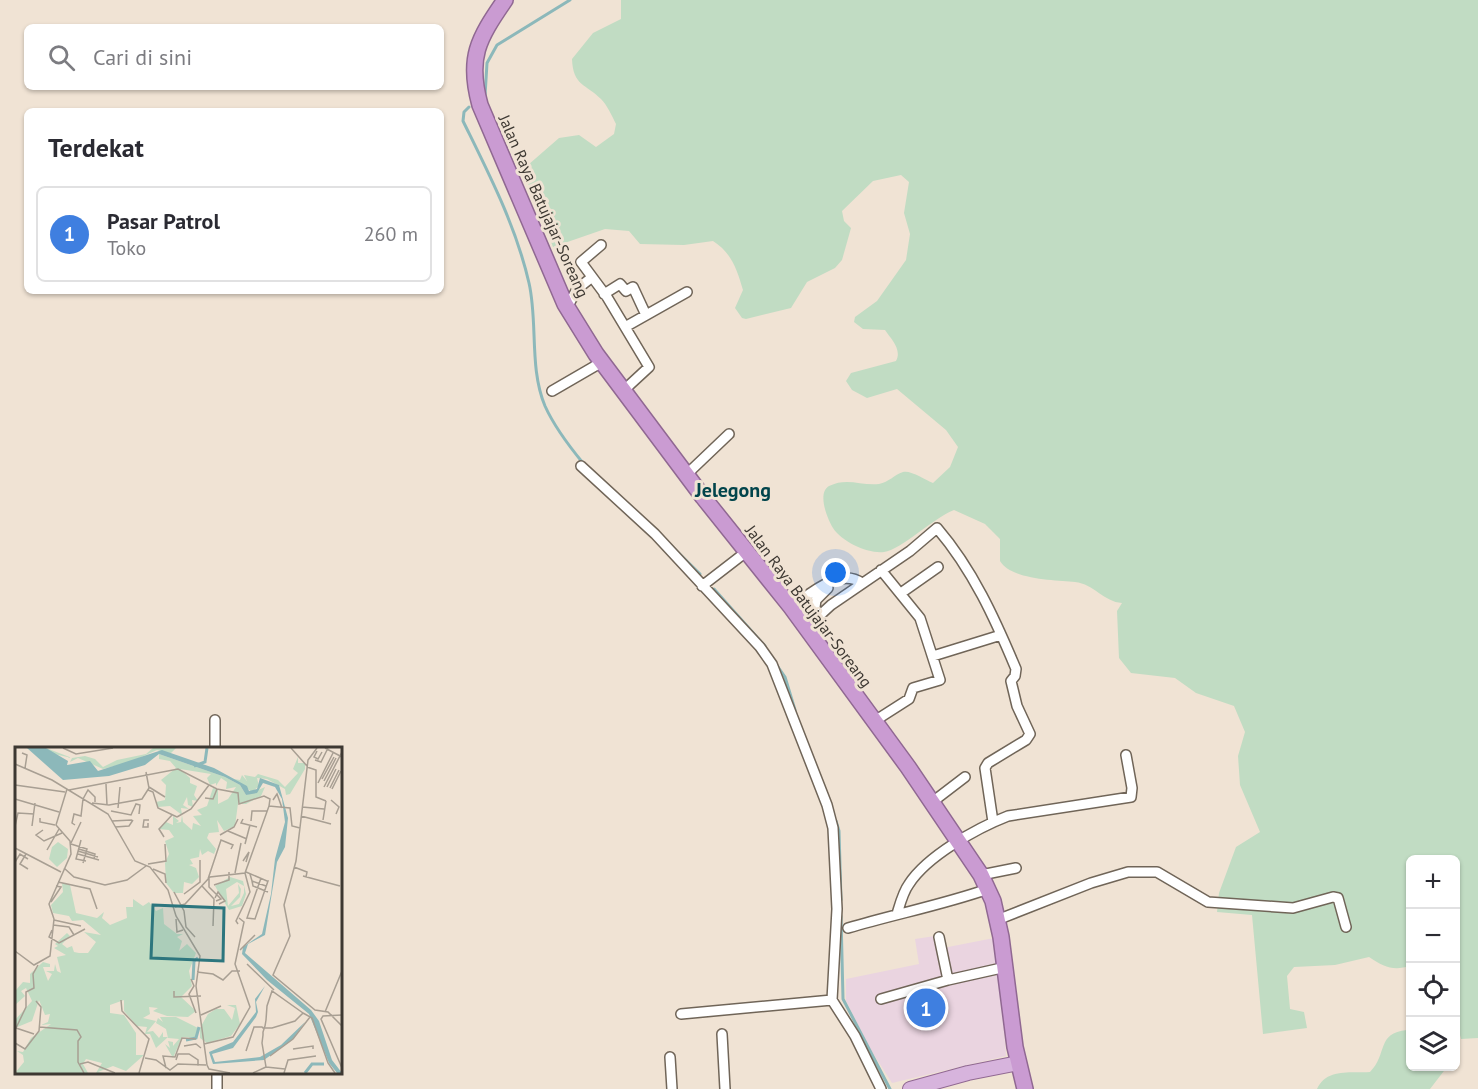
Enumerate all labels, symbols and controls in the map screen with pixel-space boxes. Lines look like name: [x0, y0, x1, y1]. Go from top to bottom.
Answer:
search box: [24, 24, 444, 90]
icon: search: [45, 41, 78, 74]
text: Cari di sini: [93, 43, 192, 71]
street label: Jalan Raya Batujajar-Soreang: [494, 111, 593, 301]
text: Terdekat: [48, 131, 144, 164]
text: Pasar Patrol: [107, 207, 220, 235]
text: 1: [64, 221, 75, 247]
text: 260 m: [364, 221, 418, 247]
text: Toko: [107, 235, 146, 261]
district label: Jelegong: [694, 477, 771, 503]
street label: Jalan Raya Batujajar-Soreang: [741, 520, 877, 691]
your location: [821, 558, 850, 587]
inset map: [15, 747, 342, 1074]
map controls: [1406, 855, 1460, 1071]
button: +: [1406, 855, 1460, 909]
button: −: [1406, 909, 1460, 963]
button: locate: [1406, 963, 1460, 1017]
pin: 1: [906, 986, 946, 1030]
button: layers: [1406, 1017, 1460, 1071]

